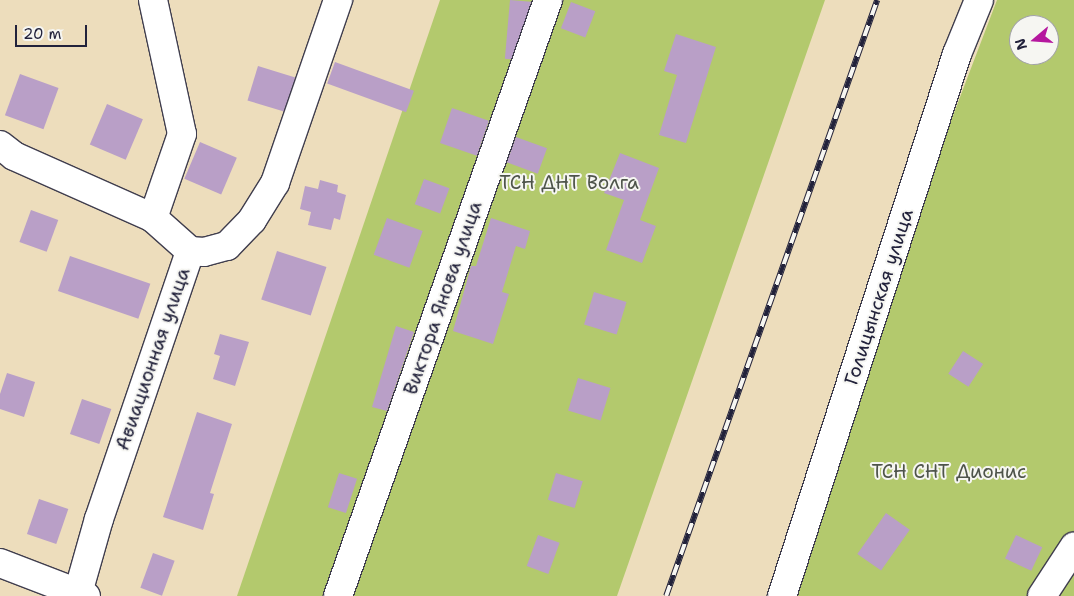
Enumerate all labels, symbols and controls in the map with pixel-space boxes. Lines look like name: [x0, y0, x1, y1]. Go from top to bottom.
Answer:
scale bar: [18, 15, 90, 47]
north arrow: [1009, 15, 1059, 65]
text: 20 m: [23, 24, 62, 44]
text: N: [1010, 36, 1031, 52]
park label: ТСН ДНТ Волга: [499, 172, 639, 194]
street label: Виктора Янова улица: [399, 198, 487, 398]
street label: Голицынская улица: [840, 206, 918, 388]
street label: Авиационная улица: [111, 265, 195, 453]
park label: ТСН СНТ Дионис: [871, 461, 1027, 483]

